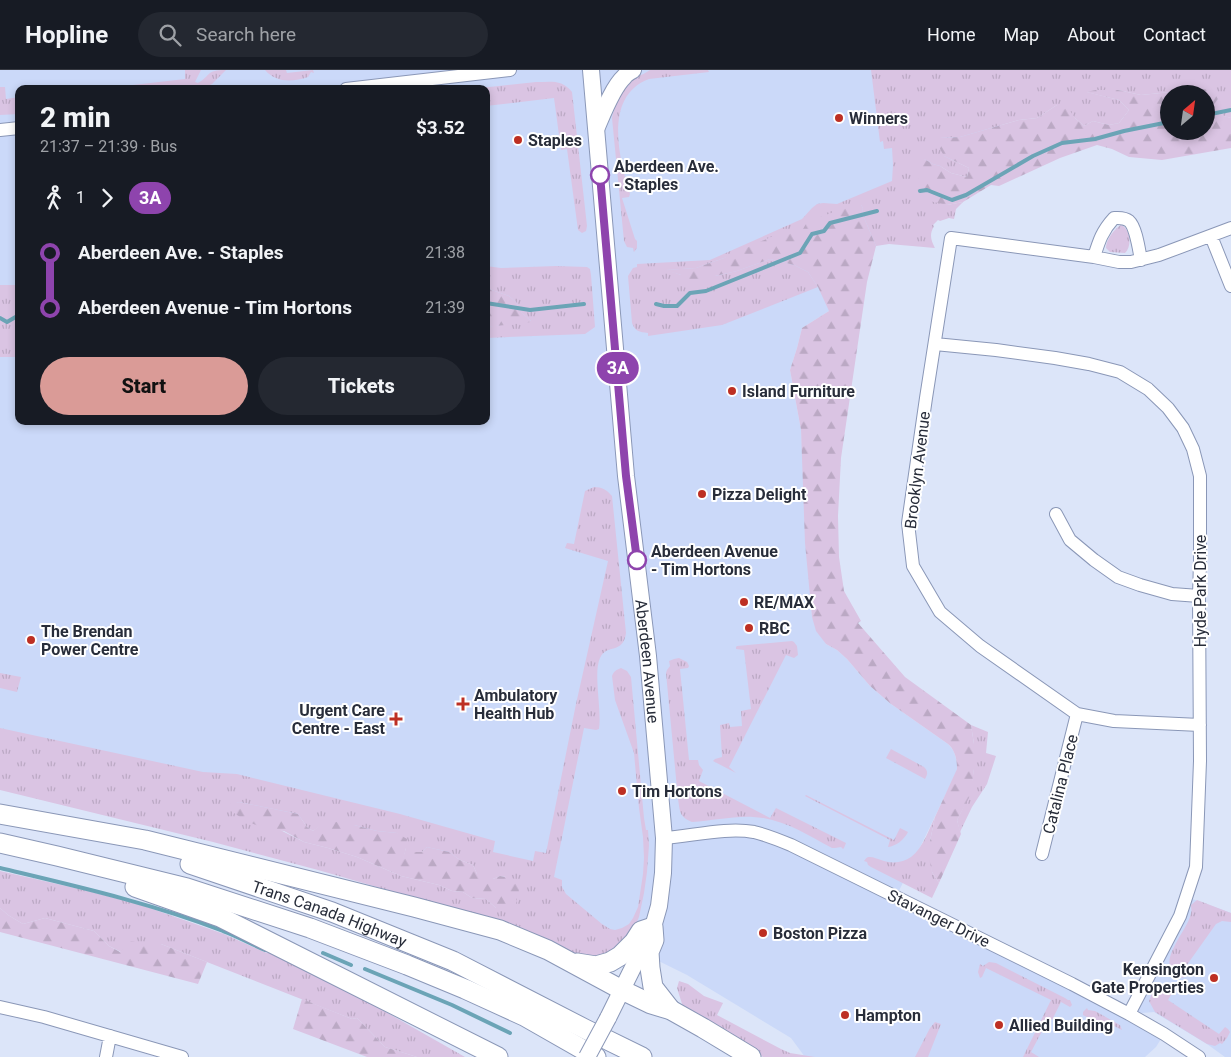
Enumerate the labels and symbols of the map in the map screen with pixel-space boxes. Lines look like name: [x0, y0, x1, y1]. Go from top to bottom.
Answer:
north arrow: [1160, 85, 1215, 140]
place label: Winners: [849, 109, 908, 128]
marker: Winners: [833, 112, 845, 124]
place label: Staples: [528, 131, 582, 150]
marker: Staples: [512, 134, 524, 146]
place label: Aberdeen Ave. - Staples: [614, 157, 719, 194]
marker: Aberdeen Ave. - Staples: [590, 165, 610, 185]
line badge: 3A: [596, 352, 640, 384]
place label: Island Furniture: [742, 382, 855, 401]
marker: Island Furniture: [726, 385, 738, 397]
street label: Brooklyn Avenue: [901, 410, 934, 530]
place label: Pizza Delight: [712, 485, 807, 504]
marker: Pizza Delight: [696, 488, 708, 500]
street label: Hyde Park Drive: [1191, 535, 1210, 647]
place label: Aberdeen Avenue - Tim Hortons: [651, 542, 778, 579]
marker: Aberdeen Avenue - Tim Hortons: [627, 550, 647, 570]
place label: RE/MAX: [754, 593, 814, 612]
marker: RE/MAX: [738, 596, 750, 608]
street label: Aberdeen Avenue: [631, 598, 663, 724]
place label: RBC: [759, 619, 790, 638]
place label: The Brendan Power Centre: [41, 622, 139, 659]
marker: RBC: [743, 622, 755, 634]
marker: The Brendan Power Centre: [25, 634, 37, 646]
place label: Ambulatory Health Hub: [474, 686, 558, 723]
marker: Ambulatory Health Hub: [456, 697, 470, 711]
place label: Urgent Care Centre - East: [292, 701, 386, 738]
marker: Urgent Care Centre - East: [389, 712, 403, 726]
street label: Catalina Place: [1039, 732, 1082, 836]
place label: Tim Hortons: [632, 782, 722, 801]
marker: Tim Hortons: [616, 785, 628, 797]
street label: Trans Canada Highway: [250, 877, 410, 951]
street label: Stavanger Drive: [885, 886, 993, 951]
place label: Boston Pizza: [773, 924, 867, 943]
marker: Boston Pizza: [757, 927, 769, 939]
place label: Kensington Gate Properties: [1091, 960, 1204, 997]
marker: Kensington Gate Properties: [1208, 972, 1220, 984]
place label: Hampton: [855, 1006, 921, 1025]
marker: Hampton: [839, 1009, 851, 1021]
place label: Allied Building: [1009, 1016, 1113, 1035]
marker: Allied Building: [993, 1019, 1005, 1031]

